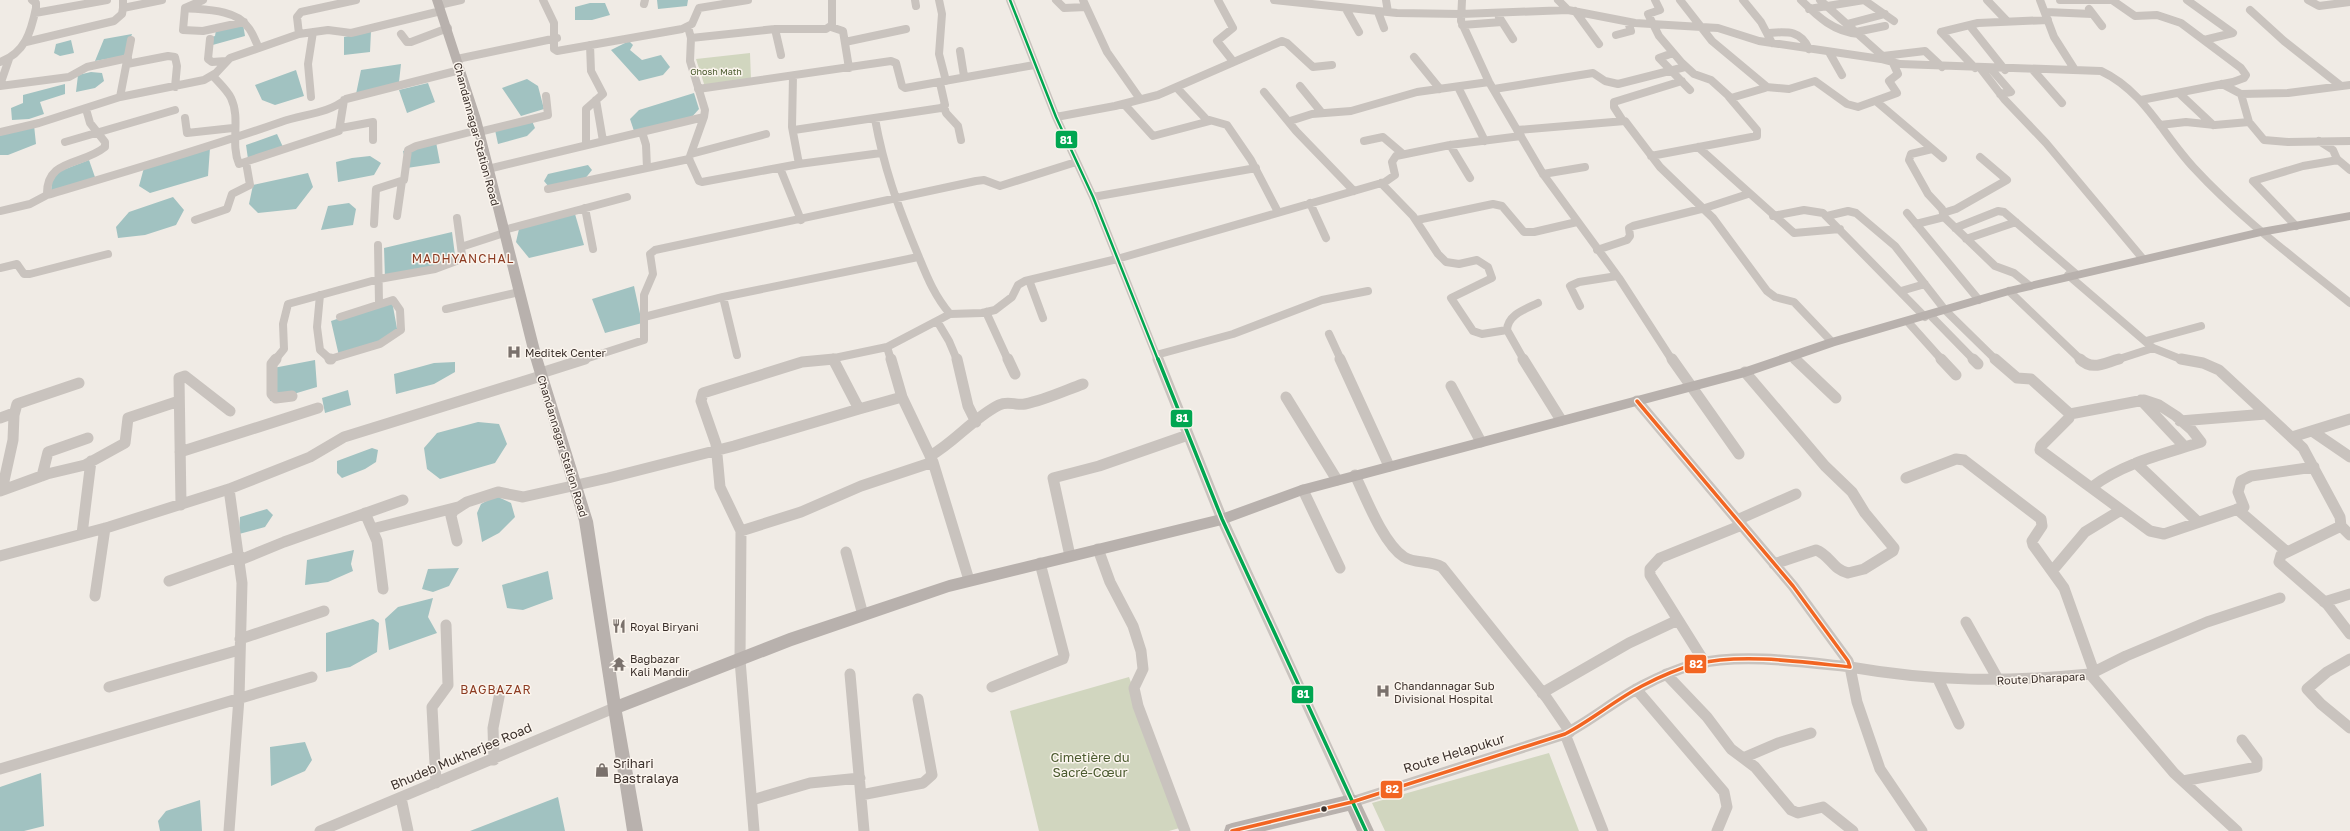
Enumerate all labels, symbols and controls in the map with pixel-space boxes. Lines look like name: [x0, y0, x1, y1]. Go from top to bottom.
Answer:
street label: Chandannagar Station Road: [452, 61, 502, 207]
park label: Ghosh Math: [690, 66, 742, 77]
line badge: 81: [1055, 130, 1078, 149]
text: 81: [1060, 133, 1073, 146]
district label: MADHYANCHAL: [412, 251, 514, 266]
hospital icon: Meditek Center: [506, 344, 522, 360]
place label: Meditek Center: [525, 346, 607, 359]
street label: Chandannagar Station Road: [535, 373, 591, 519]
line badge: 81: [1170, 409, 1193, 428]
text: 81: [1176, 411, 1189, 424]
restaurant icon: Royal Biryani: [611, 618, 627, 634]
place label: Royal Biryani: [630, 620, 699, 633]
place label: Bagbazar Kali Mandir: [630, 652, 690, 678]
line badge: 82: [1684, 654, 1707, 674]
temple icon: Bagbazar Kali Mandir: [611, 656, 627, 672]
text: 82: [1689, 657, 1703, 670]
street label: Route Dharapara: [1996, 669, 2086, 687]
place label: Chandannagar Sub Divisional Hospital: [1394, 679, 1495, 705]
district label: BAGBAZAR: [460, 682, 532, 697]
hospital icon: Chandannagar Sub Divisional Hospital: [1375, 683, 1391, 699]
line badge: 81: [1291, 685, 1314, 704]
text: 81: [1297, 687, 1310, 700]
street label: Bhudeb Mukherjee Road: [388, 719, 534, 793]
street label: Route Helapukur: [1401, 730, 1507, 776]
park label: Cimetière du Sacré-Cœur: [1050, 749, 1130, 780]
place label: Srihari Bastralaya: [613, 755, 679, 786]
shop icon: Srihari Bastralaya: [594, 762, 610, 778]
line badge: 82: [1380, 780, 1403, 799]
text: 82: [1385, 782, 1399, 795]
unlabelled marker: [1319, 804, 1329, 814]

